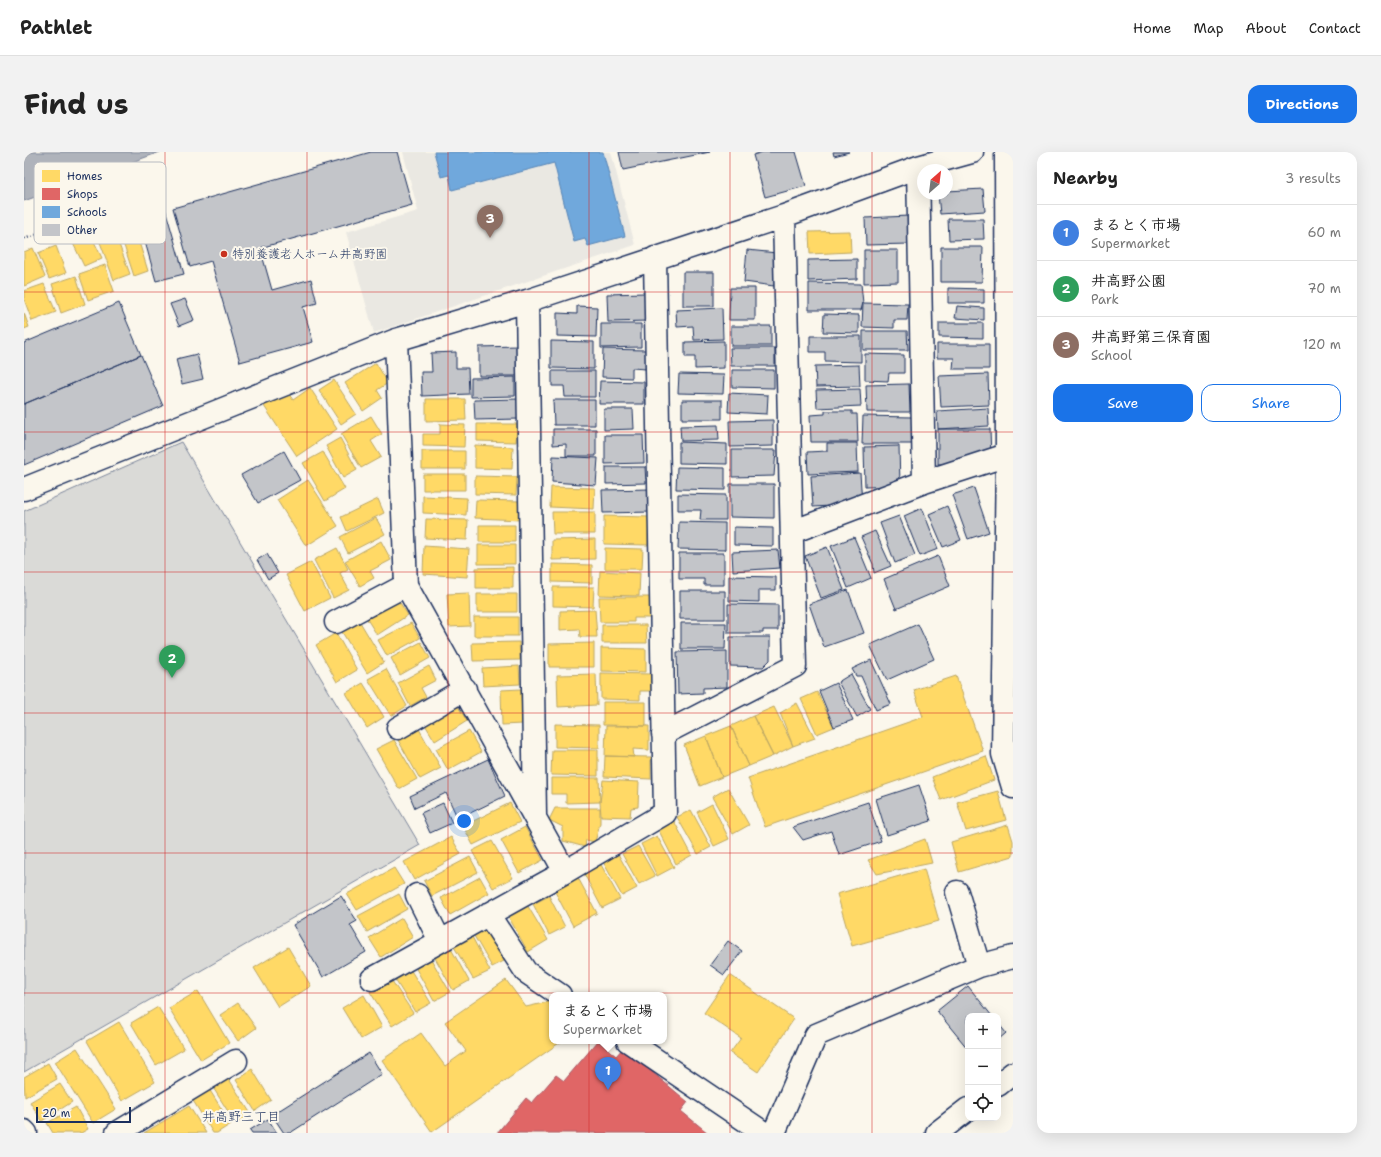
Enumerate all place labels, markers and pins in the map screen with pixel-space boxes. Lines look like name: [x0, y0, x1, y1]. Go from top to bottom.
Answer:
pin: 3: [477, 205, 503, 238]
place label: 特別養護老人ホーム井高野園: [232, 246, 388, 262]
marker: 特別養護老人ホーム井高野園: [219, 249, 229, 259]
pin: 2: [159, 645, 185, 678]
pin: 1: [595, 1057, 621, 1090]

